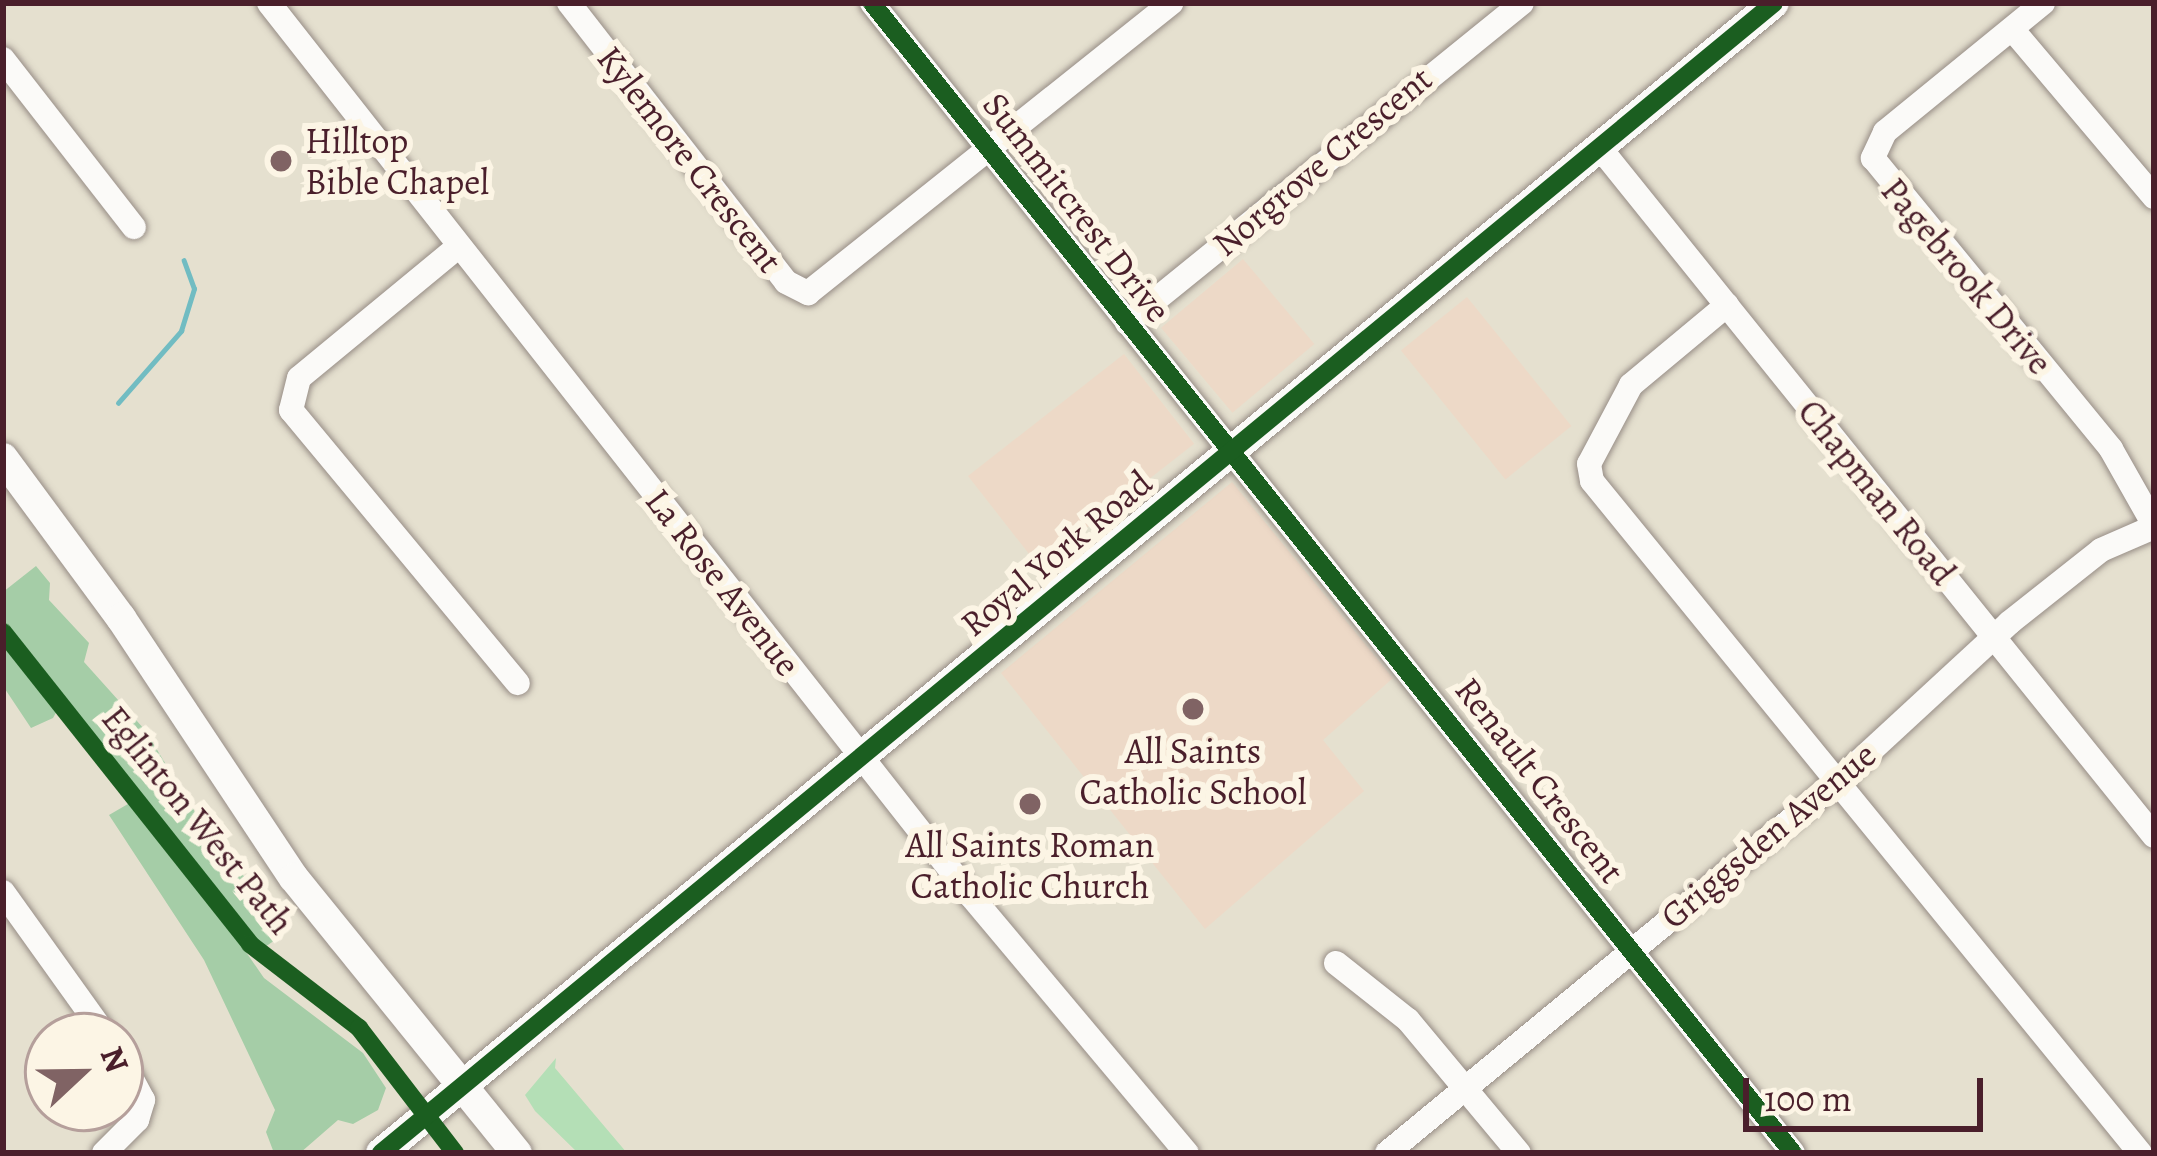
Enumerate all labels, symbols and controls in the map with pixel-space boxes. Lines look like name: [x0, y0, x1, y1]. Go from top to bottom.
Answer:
street label: Kylemore Crescent: [588, 37, 792, 281]
street label: Norgrove Crescent: [1204, 57, 1440, 265]
street label: Summitcrest Drive: [974, 84, 1180, 330]
place label: Hilltop Bible Chapel: [305, 118, 489, 203]
marker: Hilltop Bible Chapel: [268, 148, 294, 174]
street label: Pagebrook Drive: [1872, 169, 2062, 383]
street label: Chapman Road: [1789, 391, 1965, 593]
street label: Royal York Road: [952, 461, 1160, 645]
street label: La Rose Avenue: [636, 480, 810, 684]
street label: Renault Crescent: [1446, 669, 1634, 891]
marker: All Saints Catholic School: [1180, 696, 1206, 722]
street label: Eglinton West Path: [93, 697, 303, 943]
place label: All Saints Catholic School: [1079, 728, 1307, 813]
street label: Griggsden Avenue: [1652, 733, 1884, 937]
marker: All Saints Roman Catholic Church: [1017, 791, 1043, 817]
place label: All Saints Roman Catholic Church: [906, 822, 1154, 907]
north arrow: [24, 1012, 144, 1132]
text: N: [90, 1040, 140, 1079]
scale bar: [1749, 1054, 1989, 1128]
text: 100 m: [1764, 1074, 1852, 1123]

